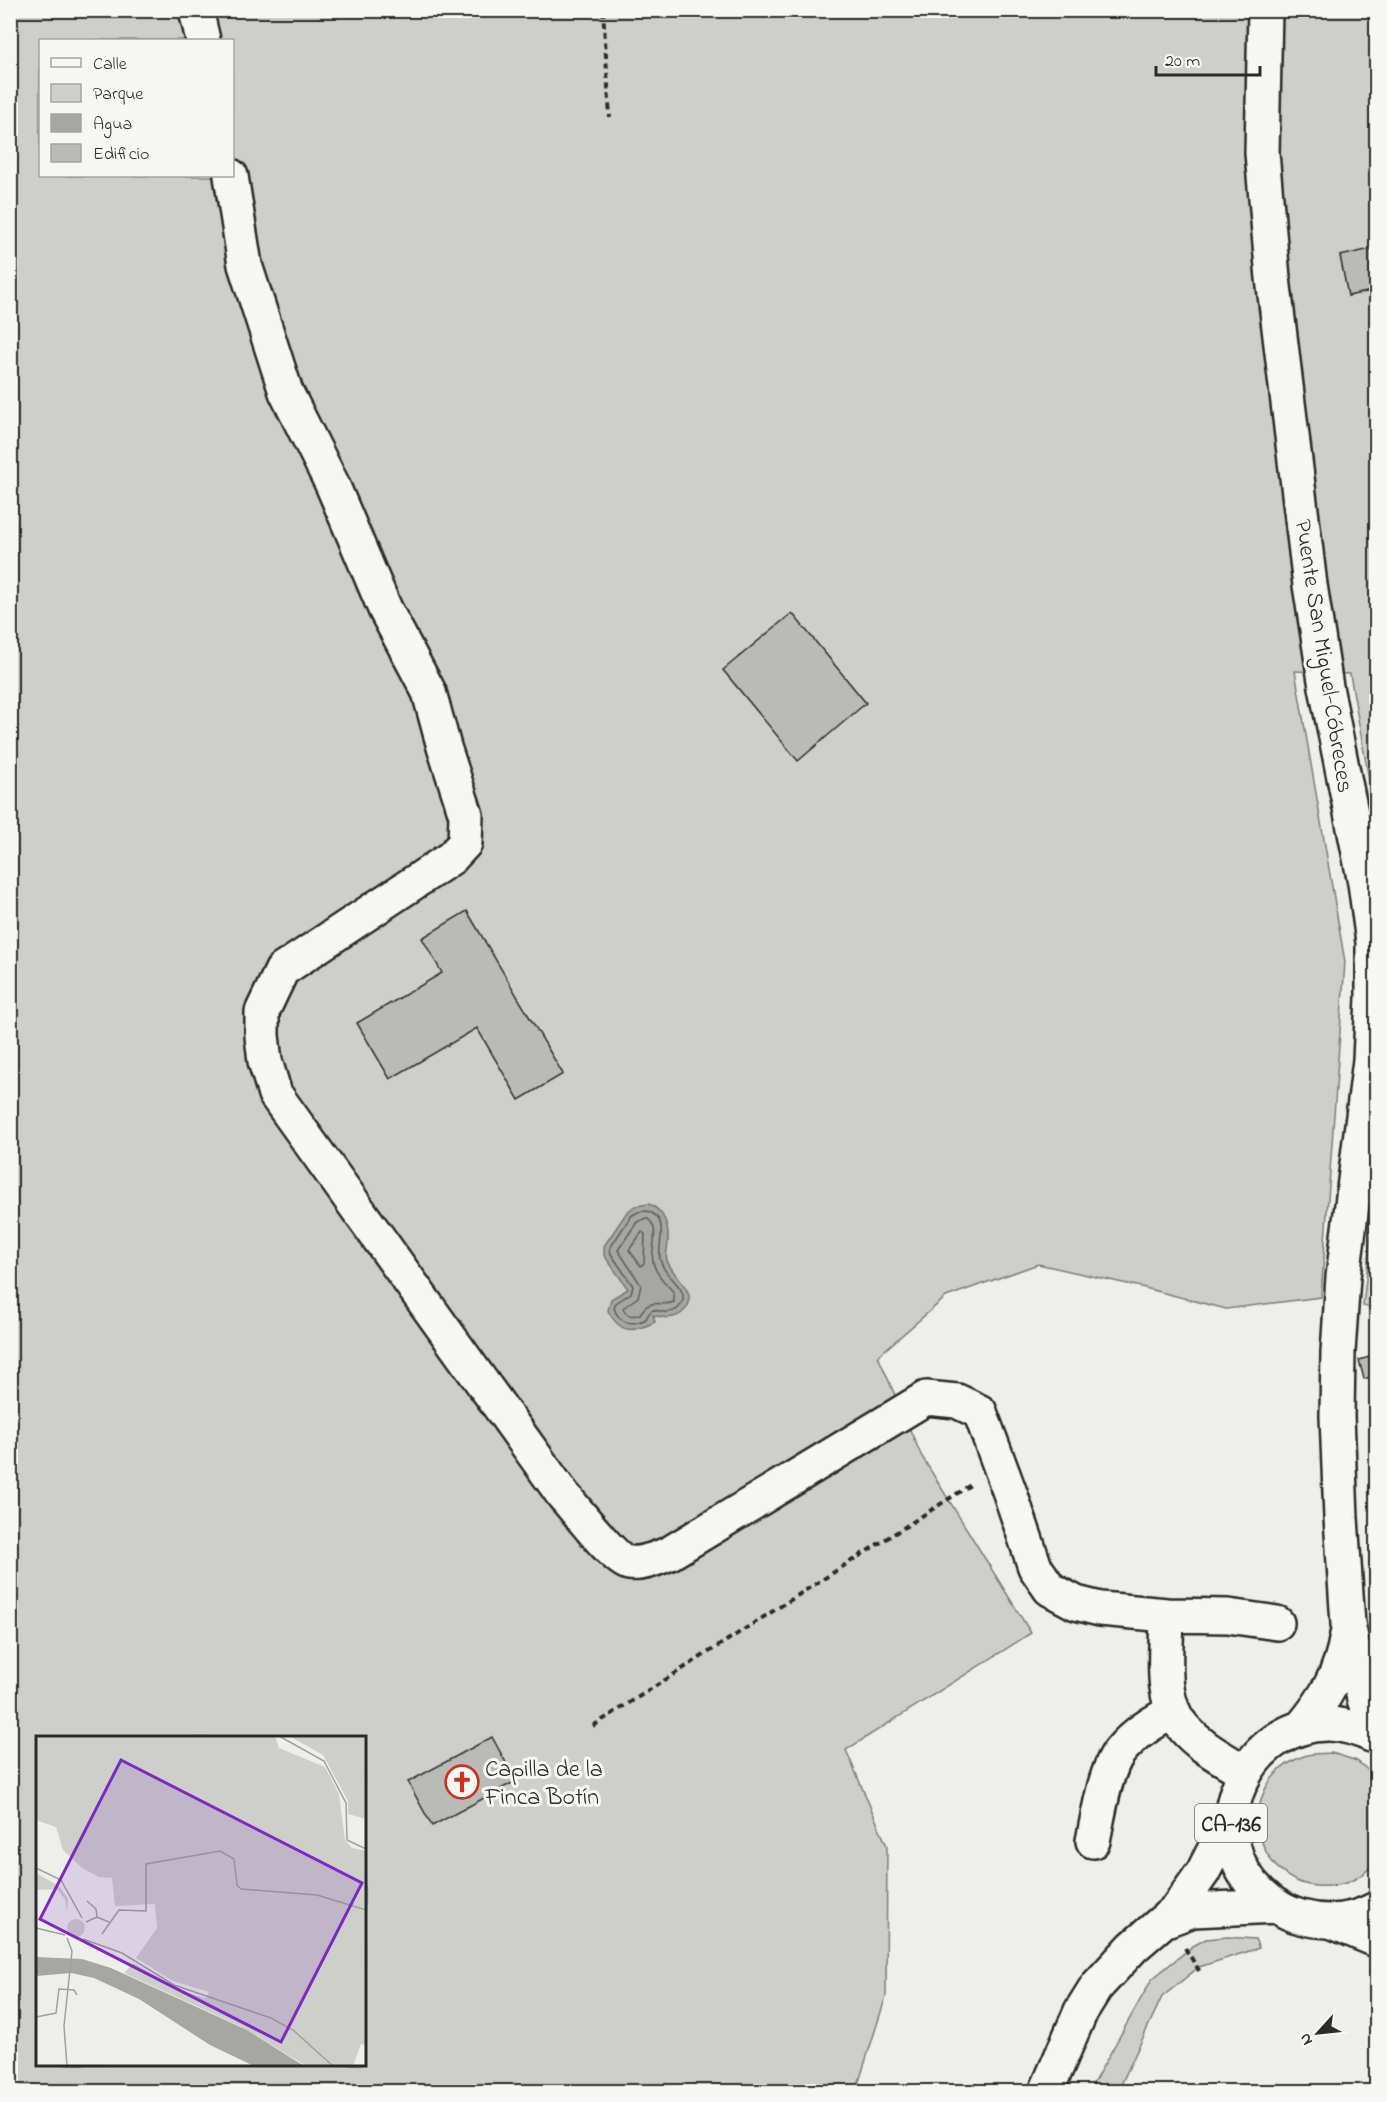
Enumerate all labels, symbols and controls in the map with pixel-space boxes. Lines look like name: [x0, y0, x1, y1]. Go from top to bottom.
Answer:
legend: [39, 39, 234, 177]
scale bar: [1156, 39, 1260, 77]
text: 20 m: [1165, 49, 1200, 75]
text: Calle: [93, 52, 128, 78]
text: Parque: [93, 82, 144, 108]
text: Agua: [93, 112, 132, 139]
text: Edificio: [93, 142, 149, 168]
street label: Puente San Miguel-Cóbreces: [1284, 517, 1361, 796]
inset map: [36, 1736, 366, 2066]
place label: Capilla de la Finca Botín: [484, 1753, 603, 1816]
church icon: Capilla de la Finca Botín: [444, 1764, 480, 1800]
road number: CA-136: [1195, 1804, 1267, 1842]
north arrow: [1288, 2003, 1348, 2063]
text: N: [1293, 2028, 1320, 2049]

